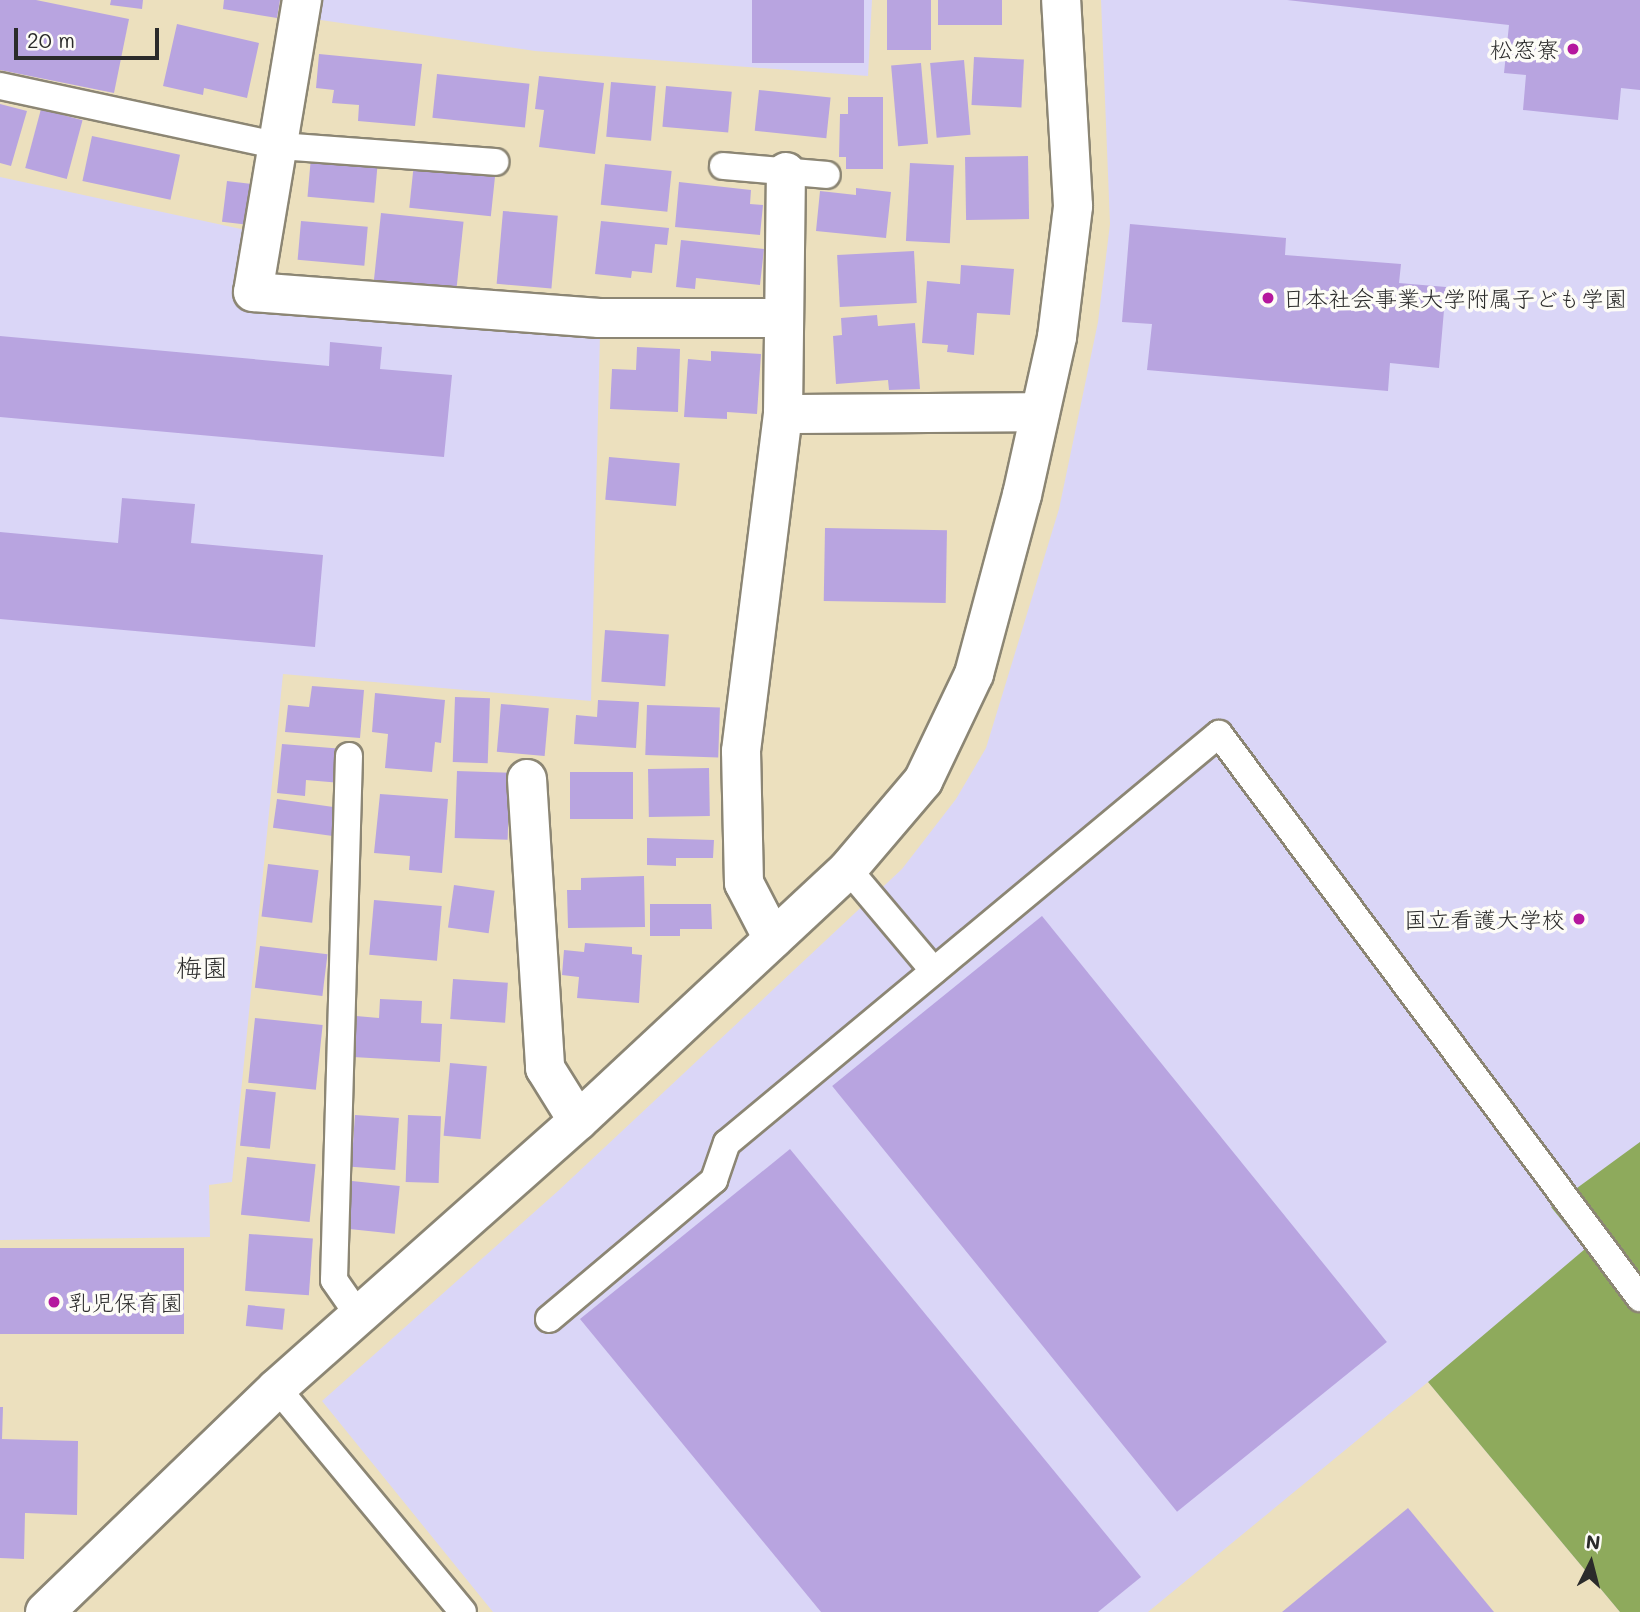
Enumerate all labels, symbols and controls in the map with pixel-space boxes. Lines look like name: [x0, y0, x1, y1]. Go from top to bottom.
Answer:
scale bar: [18, 14, 163, 58]
text: 20 m: [27, 26, 75, 53]
place label: 松窓寮: [1490, 35, 1559, 63]
marker: 松窓寮: [1565, 41, 1581, 57]
place label: 日本社会事業大学附属子ども学園: [1282, 284, 1627, 312]
marker: 日本社会事業大学附属子ども学園: [1260, 290, 1276, 306]
place label: 国立看護大学校: [1404, 905, 1565, 933]
marker: 国立看護大学校: [1571, 911, 1587, 927]
district label: 梅園: [176, 952, 228, 984]
place label: 乳児保育園: [68, 1288, 183, 1316]
marker: 乳児保育園: [46, 1294, 62, 1310]
north arrow: [1556, 1528, 1626, 1598]
text: N: [1585, 1528, 1602, 1555]

